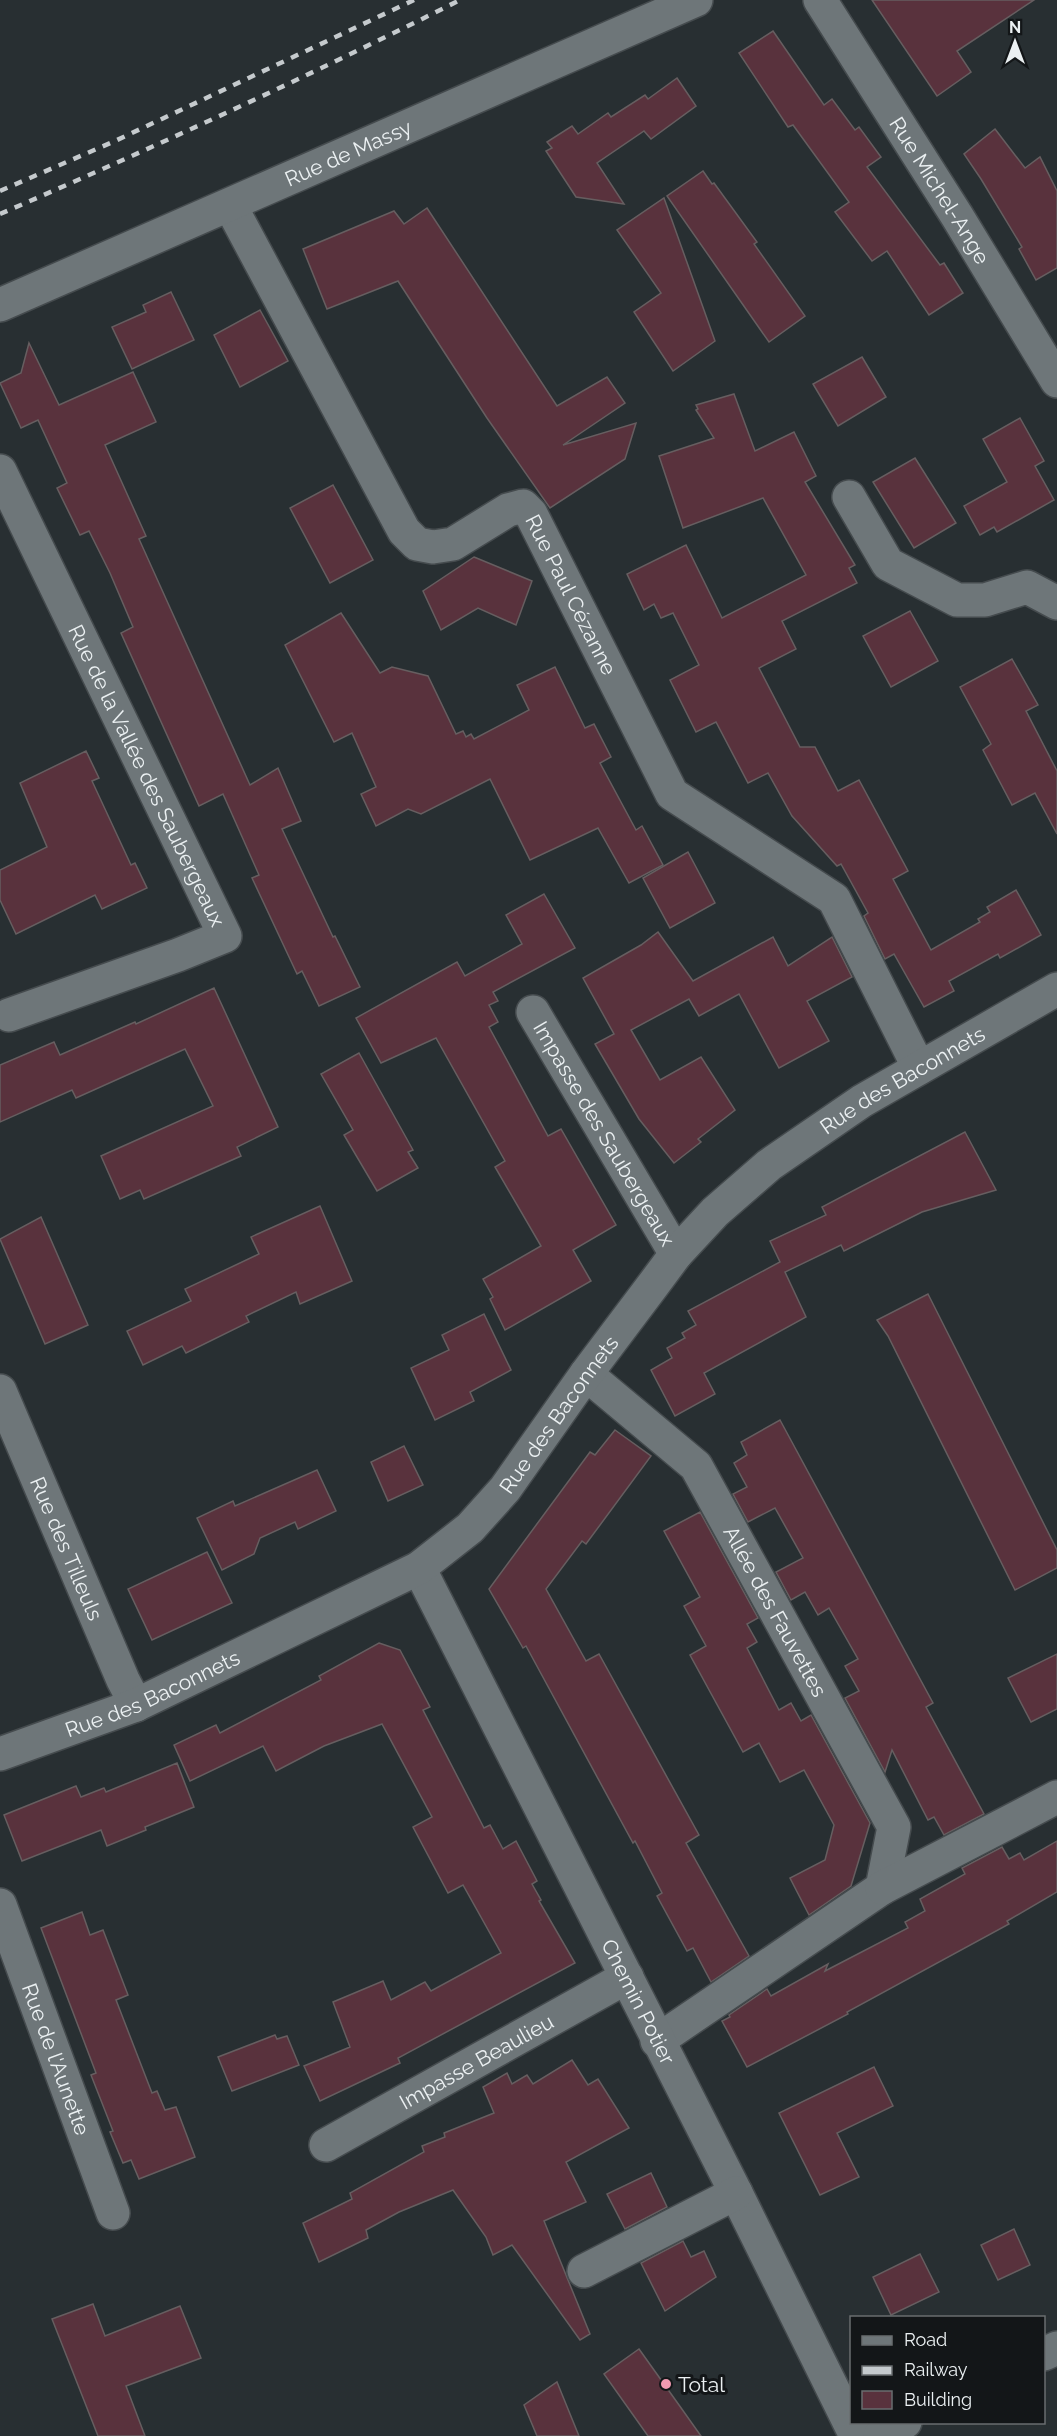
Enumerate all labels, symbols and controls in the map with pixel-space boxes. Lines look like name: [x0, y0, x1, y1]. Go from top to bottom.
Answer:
north arrow: [985, 12, 1045, 72]
text: N: [1009, 18, 1021, 37]
street label: Rue Michel-Ange: [885, 112, 995, 268]
street label: Rue de Massy: [281, 114, 415, 191]
street label: Rue Paul Cézanne: [521, 510, 622, 679]
street label: Rue de la Vallée des Saubergeaux: [64, 620, 231, 931]
street label: Impasse des Saubergeaux: [529, 1017, 681, 1251]
street label: Rue des Baconnets: [815, 1021, 989, 1139]
street label: Rue des Baconnets: [494, 1330, 623, 1498]
street label: Rue des Tilleuls: [25, 1473, 109, 1624]
street label: Allée des Fauvettes: [719, 1521, 833, 1701]
street label: Rue des Baconnets: [62, 1644, 244, 1742]
street label: Chemin Potier: [597, 1935, 681, 2069]
street label: Rue de l'Aunette: [17, 1980, 96, 2138]
street label: Impasse Beaulieu: [395, 2008, 558, 2114]
legend: [850, 2316, 1045, 2424]
text: Road: [904, 2329, 947, 2350]
text: Railway: [904, 2359, 968, 2380]
place label: Total: [678, 2372, 725, 2397]
marker: Total: [659, 2377, 673, 2391]
text: Building: [904, 2389, 972, 2410]

